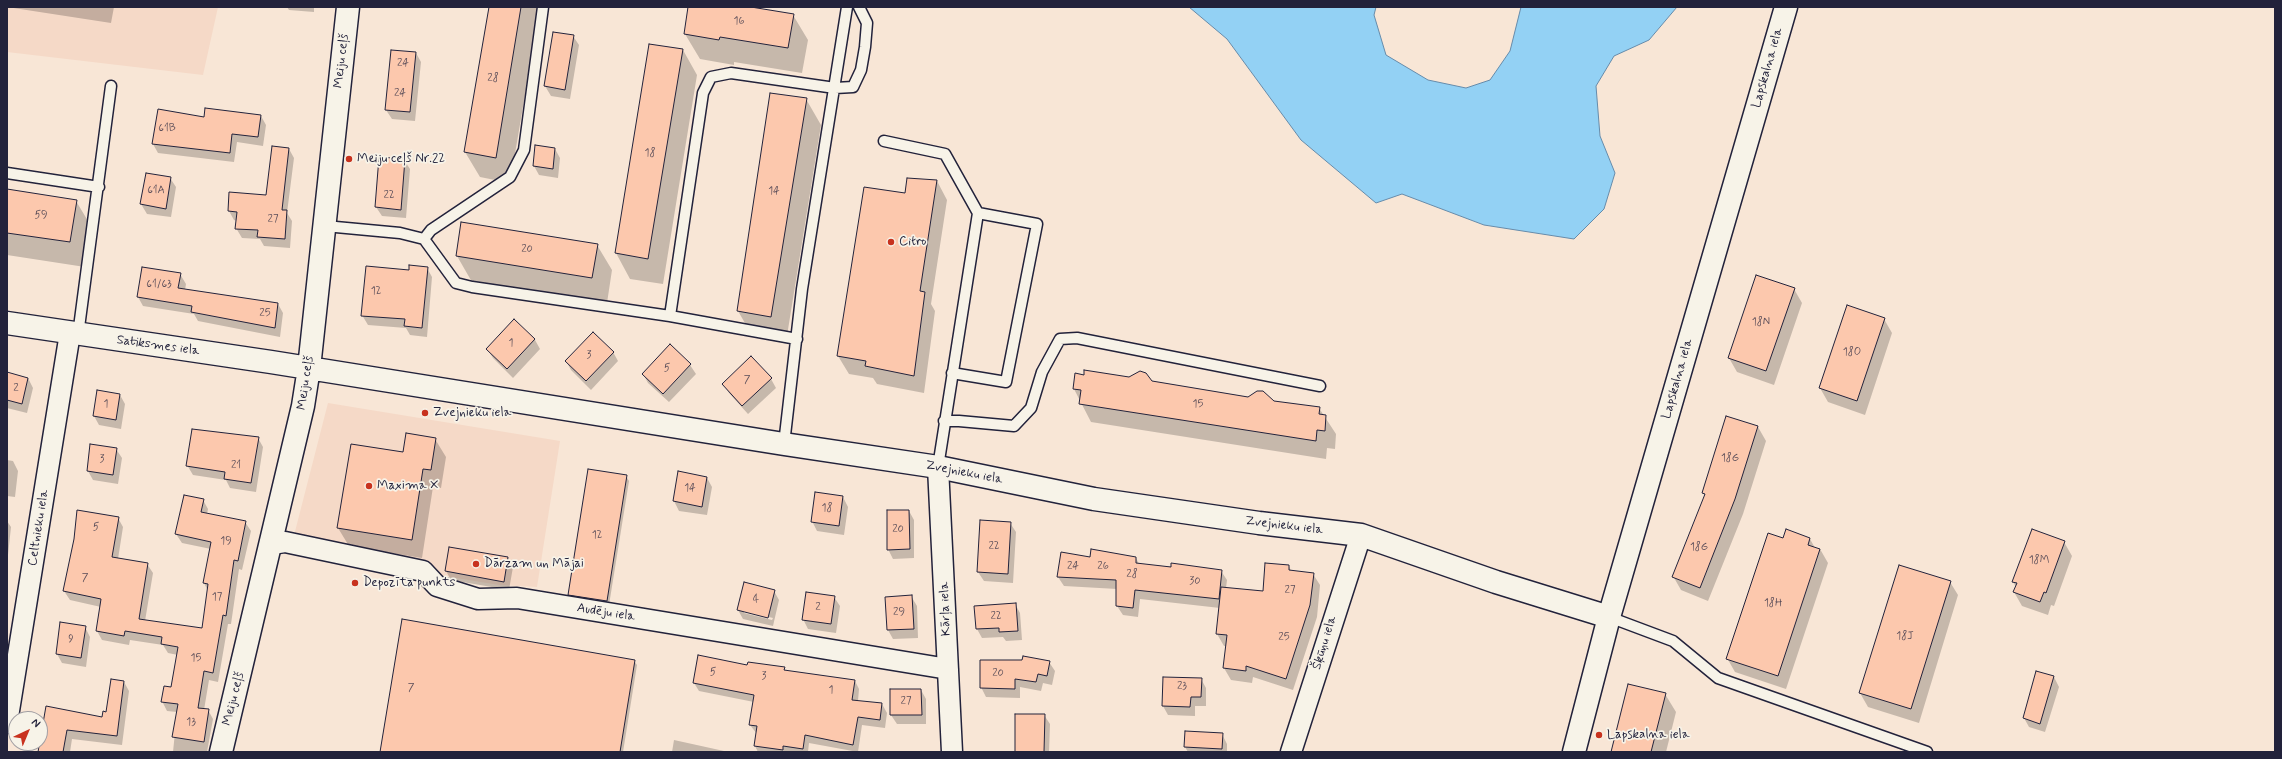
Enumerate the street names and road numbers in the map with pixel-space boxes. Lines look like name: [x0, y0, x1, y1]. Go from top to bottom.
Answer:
street label: Lapskalna iela: [1749, 26, 1787, 110]
street label: Meiju ceļš: [331, 33, 353, 89]
street label: Satiksmes iela: [115, 332, 201, 360]
street label: Lapskalna iela: [1659, 337, 1697, 421]
street label: Meiju ceļš: [294, 355, 318, 411]
street label: Zvejnieku iela: [924, 458, 1004, 488]
street label: Celtnieku iela: [25, 489, 53, 567]
street label: Zvejnieku iela: [1244, 513, 1324, 539]
street label: Kārļa iela: [937, 582, 955, 636]
street label: Audēju iela: [576, 601, 636, 625]
street label: Šķūņu iela: [1309, 614, 1341, 672]
street label: Meiju ceļš: [220, 671, 248, 727]

